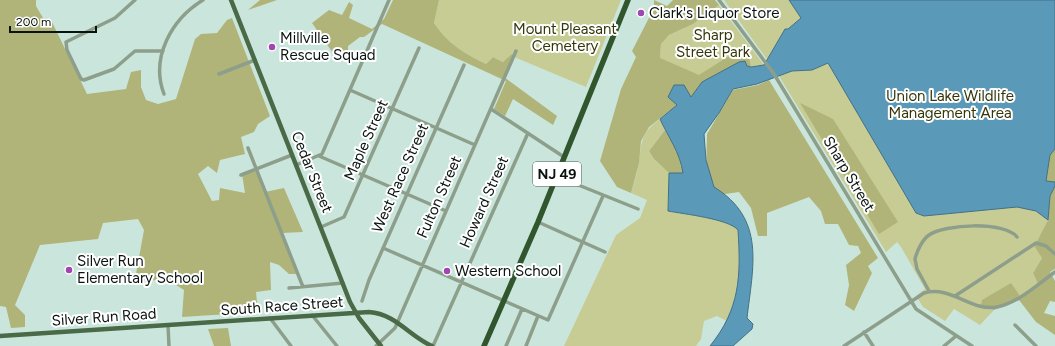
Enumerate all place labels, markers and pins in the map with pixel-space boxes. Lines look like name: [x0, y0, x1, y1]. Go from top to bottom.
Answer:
place label: Clark's Liquor Store: [649, 4, 779, 22]
marker: Clark's Liquor Store: [636, 8, 646, 18]
place label: Millville Rescue Squad: [280, 29, 376, 64]
marker: Millville Rescue Squad: [267, 42, 277, 52]
place label: Silver Run Elementary School: [77, 252, 203, 287]
place label: Western School: [455, 262, 561, 280]
marker: Silver Run Elementary School: [64, 265, 74, 275]
marker: Western School: [442, 266, 452, 276]

